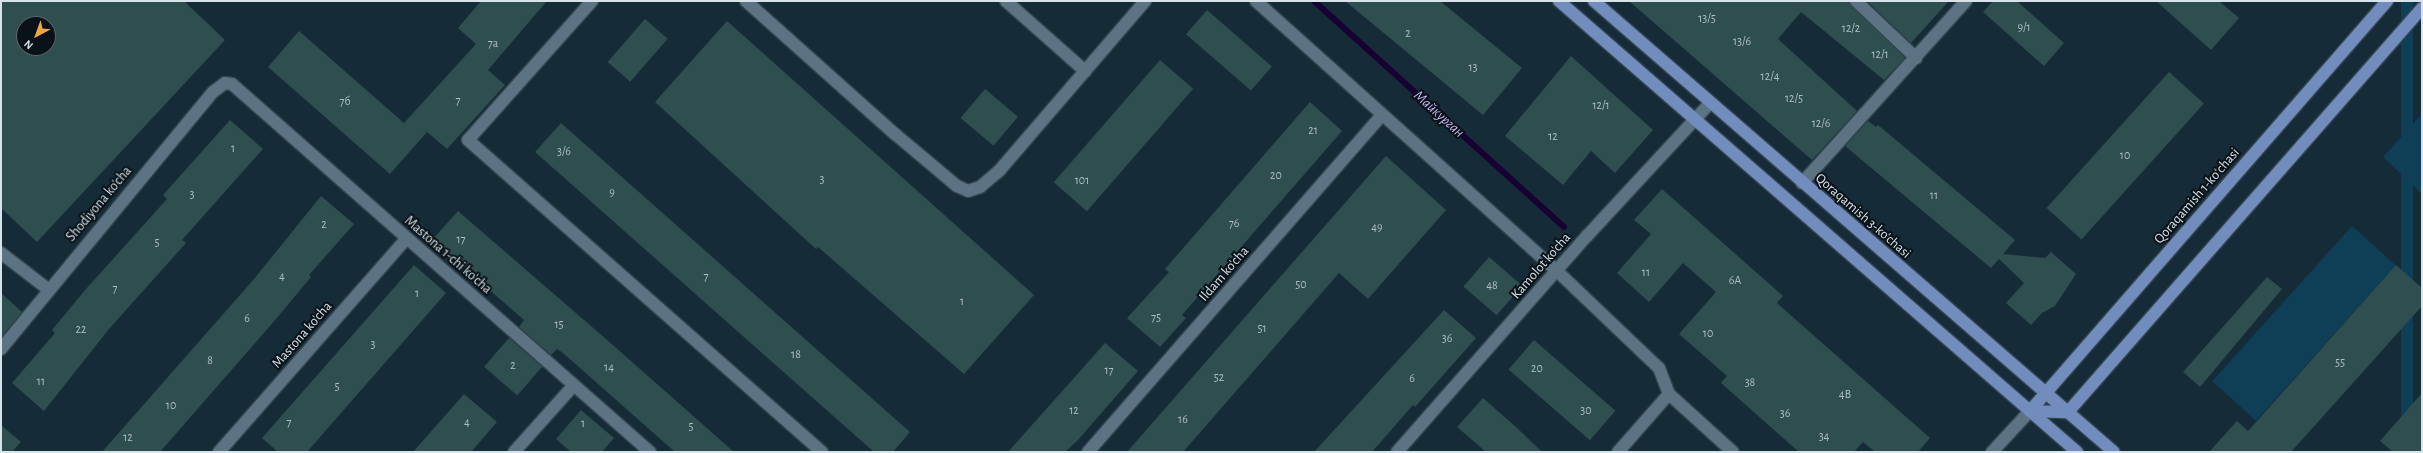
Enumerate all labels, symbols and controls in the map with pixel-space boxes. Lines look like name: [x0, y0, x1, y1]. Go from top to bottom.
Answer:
house number: 13/5: [1698, 12, 1716, 26]
north arrow: [16, 16, 56, 56]
house number: 9/1: [2017, 21, 2031, 35]
house number: 12/2: [1842, 22, 1860, 36]
house number: 2: [1405, 27, 1411, 41]
house number: 13/6: [1733, 35, 1751, 49]
house number: 7а: [488, 37, 498, 51]
text: N: [22, 38, 35, 51]
house number: 12/1: [1871, 48, 1889, 62]
house number: 13: [1468, 61, 1478, 75]
house number: 12/4: [1761, 70, 1779, 84]
water label: Майкурган: [1410, 87, 1468, 141]
house number: 12/5: [1785, 92, 1803, 106]
house number: 7: [455, 94, 461, 108]
house number: 7б: [339, 95, 351, 109]
house number: 12/1: [1592, 99, 1610, 113]
house number: 12/6: [1812, 117, 1830, 131]
house number: 21: [1308, 124, 1318, 138]
house number: 12: [1548, 130, 1558, 144]
house number: 1: [231, 142, 235, 156]
house number: 3/6: [557, 145, 571, 159]
street label: Qoraqamish 1-koʻchasi: [2151, 145, 2243, 247]
house number: 10: [2120, 149, 2130, 163]
street label: Shodiyona ko'cha: [63, 163, 135, 245]
house number: 20: [1270, 169, 1282, 183]
street label: Qoraqamish 3-ko'chasi: [1812, 170, 1914, 262]
house number: 3: [820, 173, 824, 187]
house number: 101: [1075, 174, 1089, 188]
house number: 9: [609, 186, 615, 200]
house number: 3: [190, 188, 194, 202]
house number: 11: [1930, 189, 1938, 203]
street label: Mastona 1-chi ko'cha: [401, 212, 495, 298]
house number: 76: [1229, 217, 1239, 231]
house number: 2: [321, 218, 327, 232]
house number: 49: [1371, 221, 1383, 235]
street label: Kamolot ko'cha: [1508, 229, 1574, 303]
house number: 17: [456, 233, 466, 247]
house number: 5: [154, 236, 160, 250]
street label: Ildam ko'cha: [1196, 243, 1252, 305]
house number: 11: [1642, 266, 1650, 280]
house number: 4: [279, 270, 285, 284]
house number: 7: [703, 270, 709, 284]
house number: 6А: [1729, 274, 1741, 288]
house number: 50: [1295, 278, 1307, 292]
house number: 48: [1486, 279, 1498, 293]
house number: 7: [112, 282, 118, 296]
house number: 1: [415, 287, 419, 301]
house number: 1: [960, 295, 964, 309]
street label: Mastona ko'cha: [269, 298, 335, 372]
house number: 75: [1151, 311, 1161, 325]
house number: 6: [244, 312, 250, 326]
house number: 15: [554, 318, 564, 332]
house number: 51: [1257, 322, 1267, 336]
house number: 22: [76, 323, 86, 337]
house number: 10: [1703, 327, 1713, 341]
house number: 36: [1442, 332, 1452, 346]
house number: 3: [371, 338, 375, 352]
house number: 18: [791, 348, 801, 362]
house number: 8: [207, 354, 213, 368]
house number: 55: [2335, 356, 2345, 370]
house number: 2: [510, 359, 516, 373]
house number: 14: [604, 361, 614, 375]
house number: 20: [1531, 362, 1543, 376]
house number: 17: [1104, 364, 1114, 378]
house number: 52: [1214, 371, 1224, 385]
house number: 6: [1409, 372, 1415, 386]
house number: 11: [37, 375, 45, 389]
house number: 38: [1745, 376, 1755, 390]
house number: 5: [334, 380, 340, 394]
house number: 4В: [1839, 388, 1851, 402]
house number: 10: [166, 399, 176, 413]
house number: 12: [1069, 404, 1079, 418]
house number: 30: [1580, 404, 1592, 418]
house number: 36: [1780, 407, 1790, 421]
house number: 16: [1178, 413, 1188, 427]
house number: 7: [286, 416, 292, 430]
house number: 4: [464, 416, 470, 430]
house number: 1: [581, 417, 585, 431]
house number: 5: [688, 420, 694, 434]
house number: 34: [1819, 430, 1829, 444]
house number: 12: [123, 431, 133, 445]

